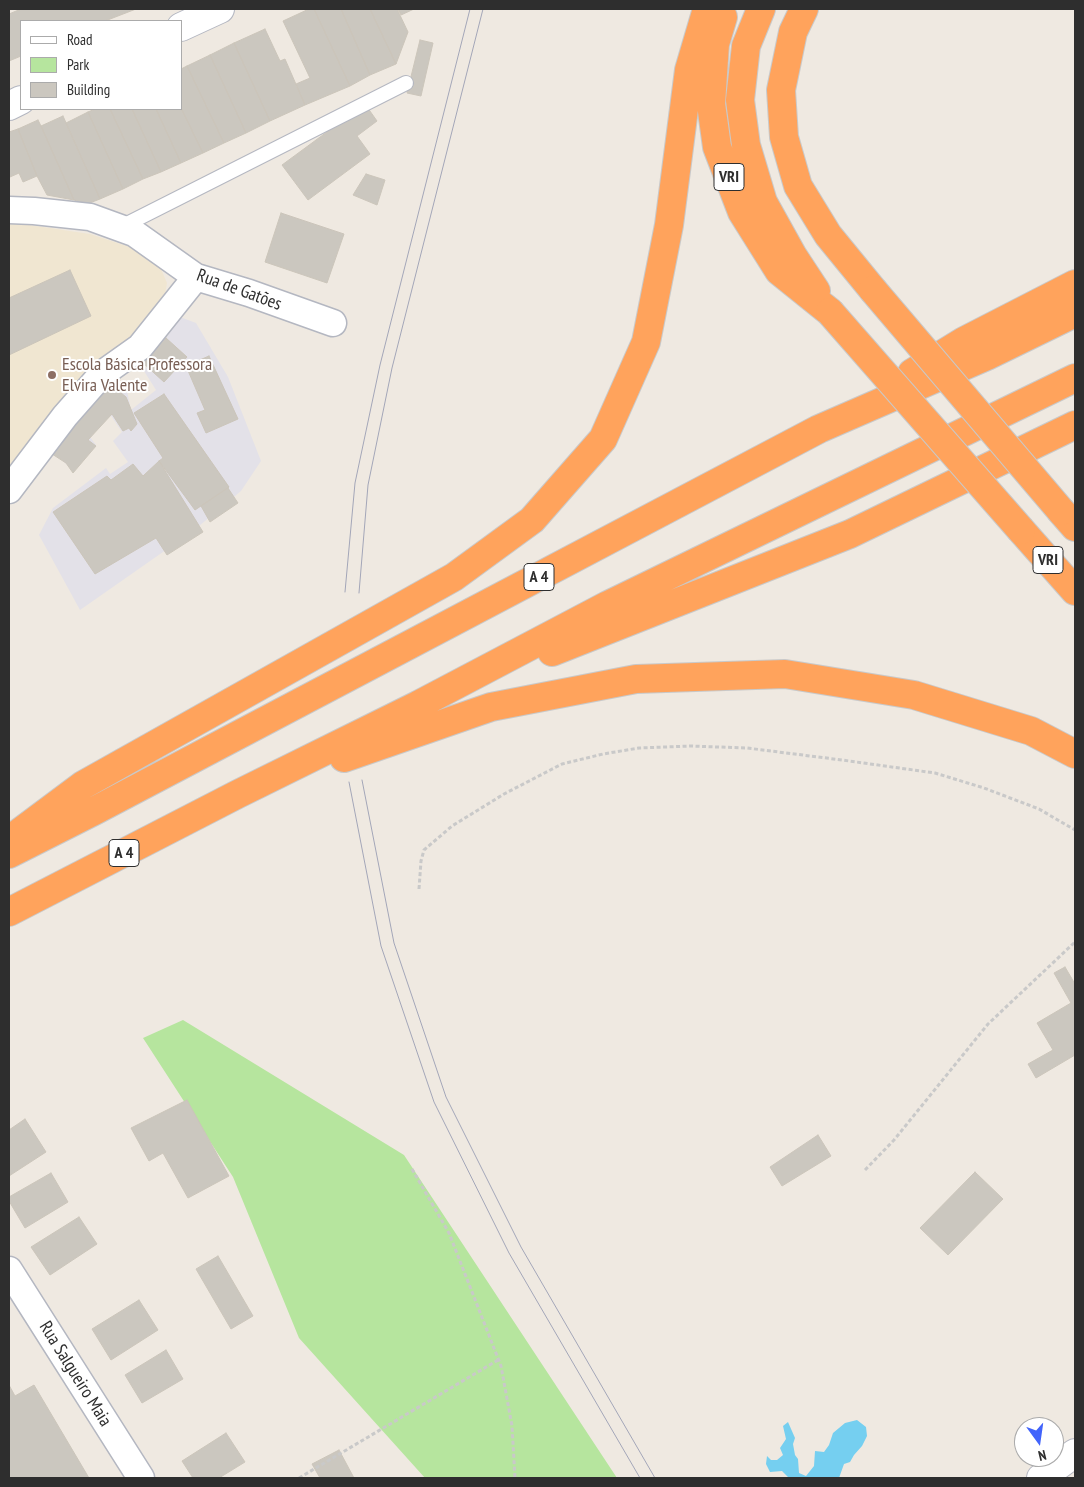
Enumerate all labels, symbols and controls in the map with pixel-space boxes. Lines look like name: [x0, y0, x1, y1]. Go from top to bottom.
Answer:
legend: [20, 20, 182, 110]
text: Road: [67, 30, 93, 49]
text: Park: [67, 55, 89, 74]
text: Building: [67, 80, 110, 99]
road number: VRI: [714, 163, 744, 190]
street label: Rua de Gatões: [194, 265, 284, 315]
place label: Escola Básica Professora Elvira Valente: [62, 354, 212, 396]
marker: Escola Básica Professora Elvira Valente: [46, 369, 58, 381]
road number: VRI: [1033, 546, 1063, 574]
road number: A 4: [524, 564, 554, 590]
road number: A 4: [109, 840, 139, 866]
street label: Rua Salgueiro Maia: [34, 1317, 116, 1431]
north arrow: [1014, 1417, 1064, 1467]
text: N: [1037, 1446, 1048, 1465]

